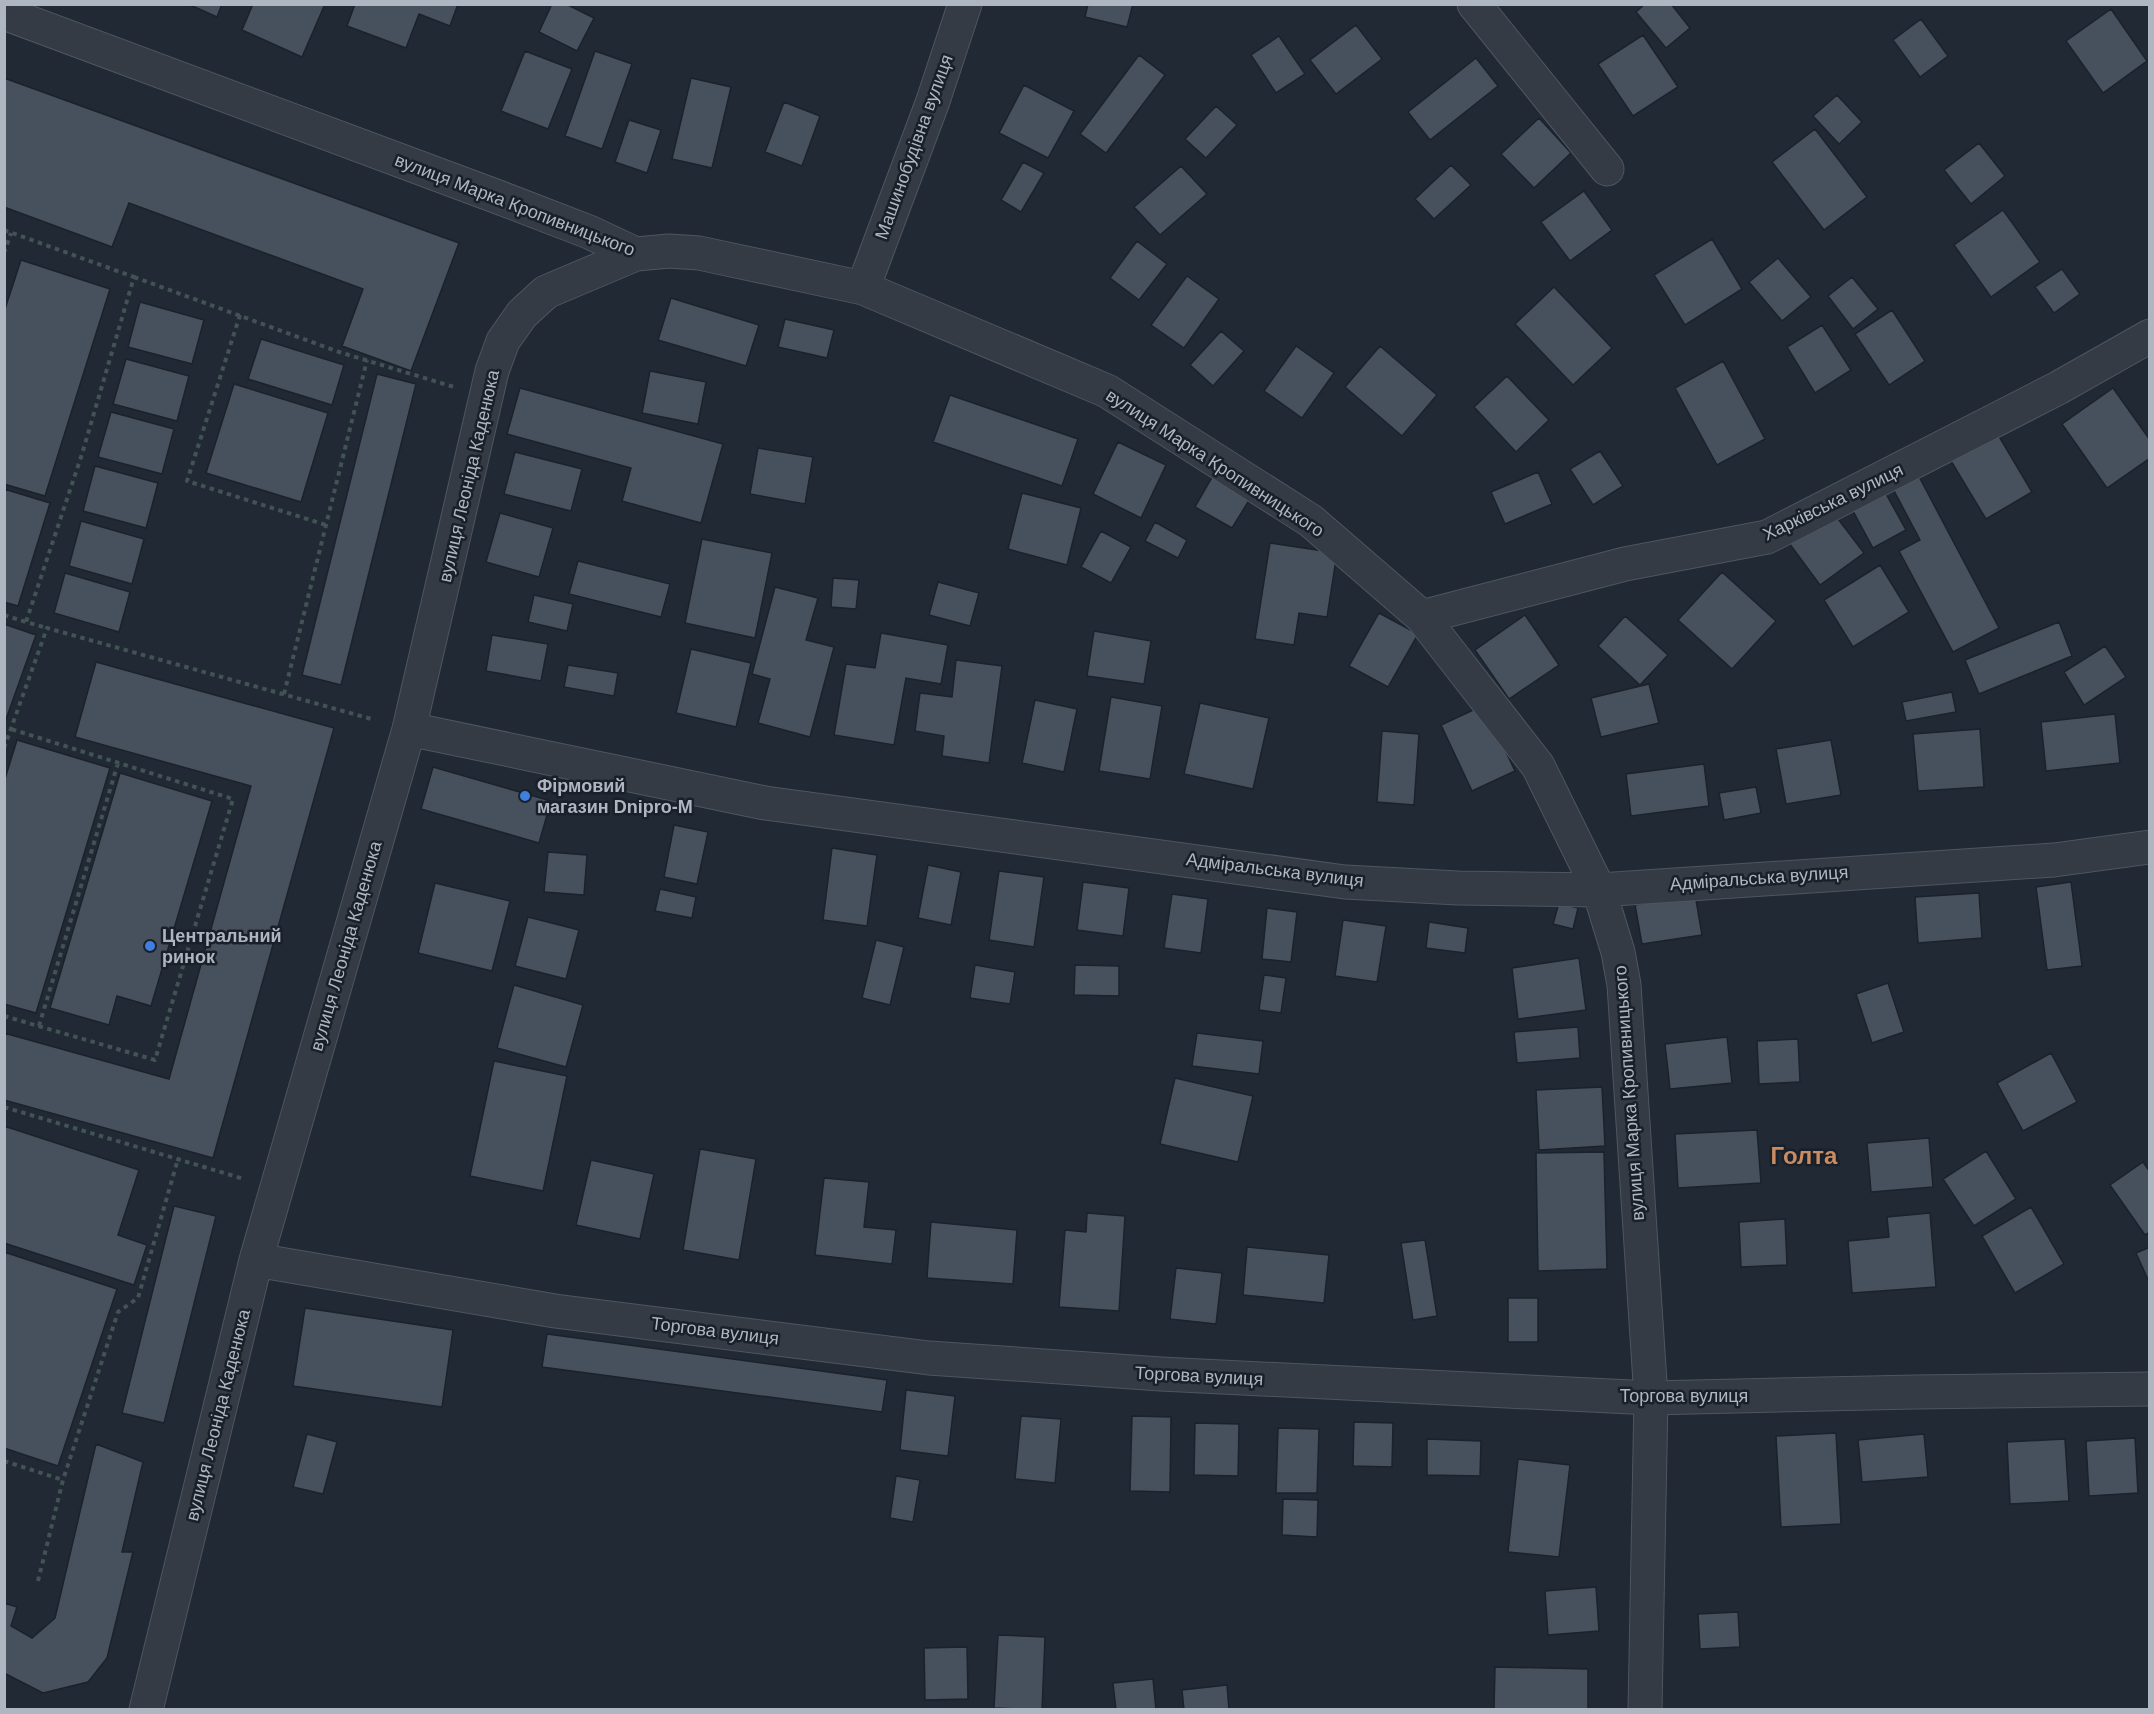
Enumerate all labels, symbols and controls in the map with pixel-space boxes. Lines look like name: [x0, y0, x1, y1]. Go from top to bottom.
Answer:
street label: Машинобудівна вулиця: [871, 52, 957, 242]
street label: вулиця Марка Кропивницького: [392, 150, 638, 260]
street label: вулиця Леоніда Каденюка: [435, 367, 503, 584]
street label: вулиця Марка Кропивницького: [1102, 385, 1328, 541]
street label: Харківська вулиця: [1760, 459, 1906, 545]
place label: Фірмовий магазин Dnipro-M: [537, 776, 693, 817]
marker: Фірмовий магазин Dnipro-M: [518, 789, 532, 803]
street label: вулиця Леоніда Каденюка: [306, 838, 386, 1053]
street label: Адміральська вулиця: [1185, 849, 1365, 891]
street label: Адміральська вулиця: [1669, 862, 1849, 894]
place label: Центральний ринок: [162, 926, 282, 967]
marker: Центральний ринок: [143, 939, 157, 953]
street label: вулиця Марка Кропивницького: [1610, 965, 1648, 1221]
district label: Голта: [1771, 1142, 1838, 1169]
street label: вулиця Леоніда Каденюка: [182, 1306, 254, 1523]
street label: Торгова вулиця: [650, 1313, 780, 1349]
street label: Торгова вулиця: [1134, 1363, 1264, 1389]
street label: Торгова вулиця: [1620, 1386, 1748, 1406]

